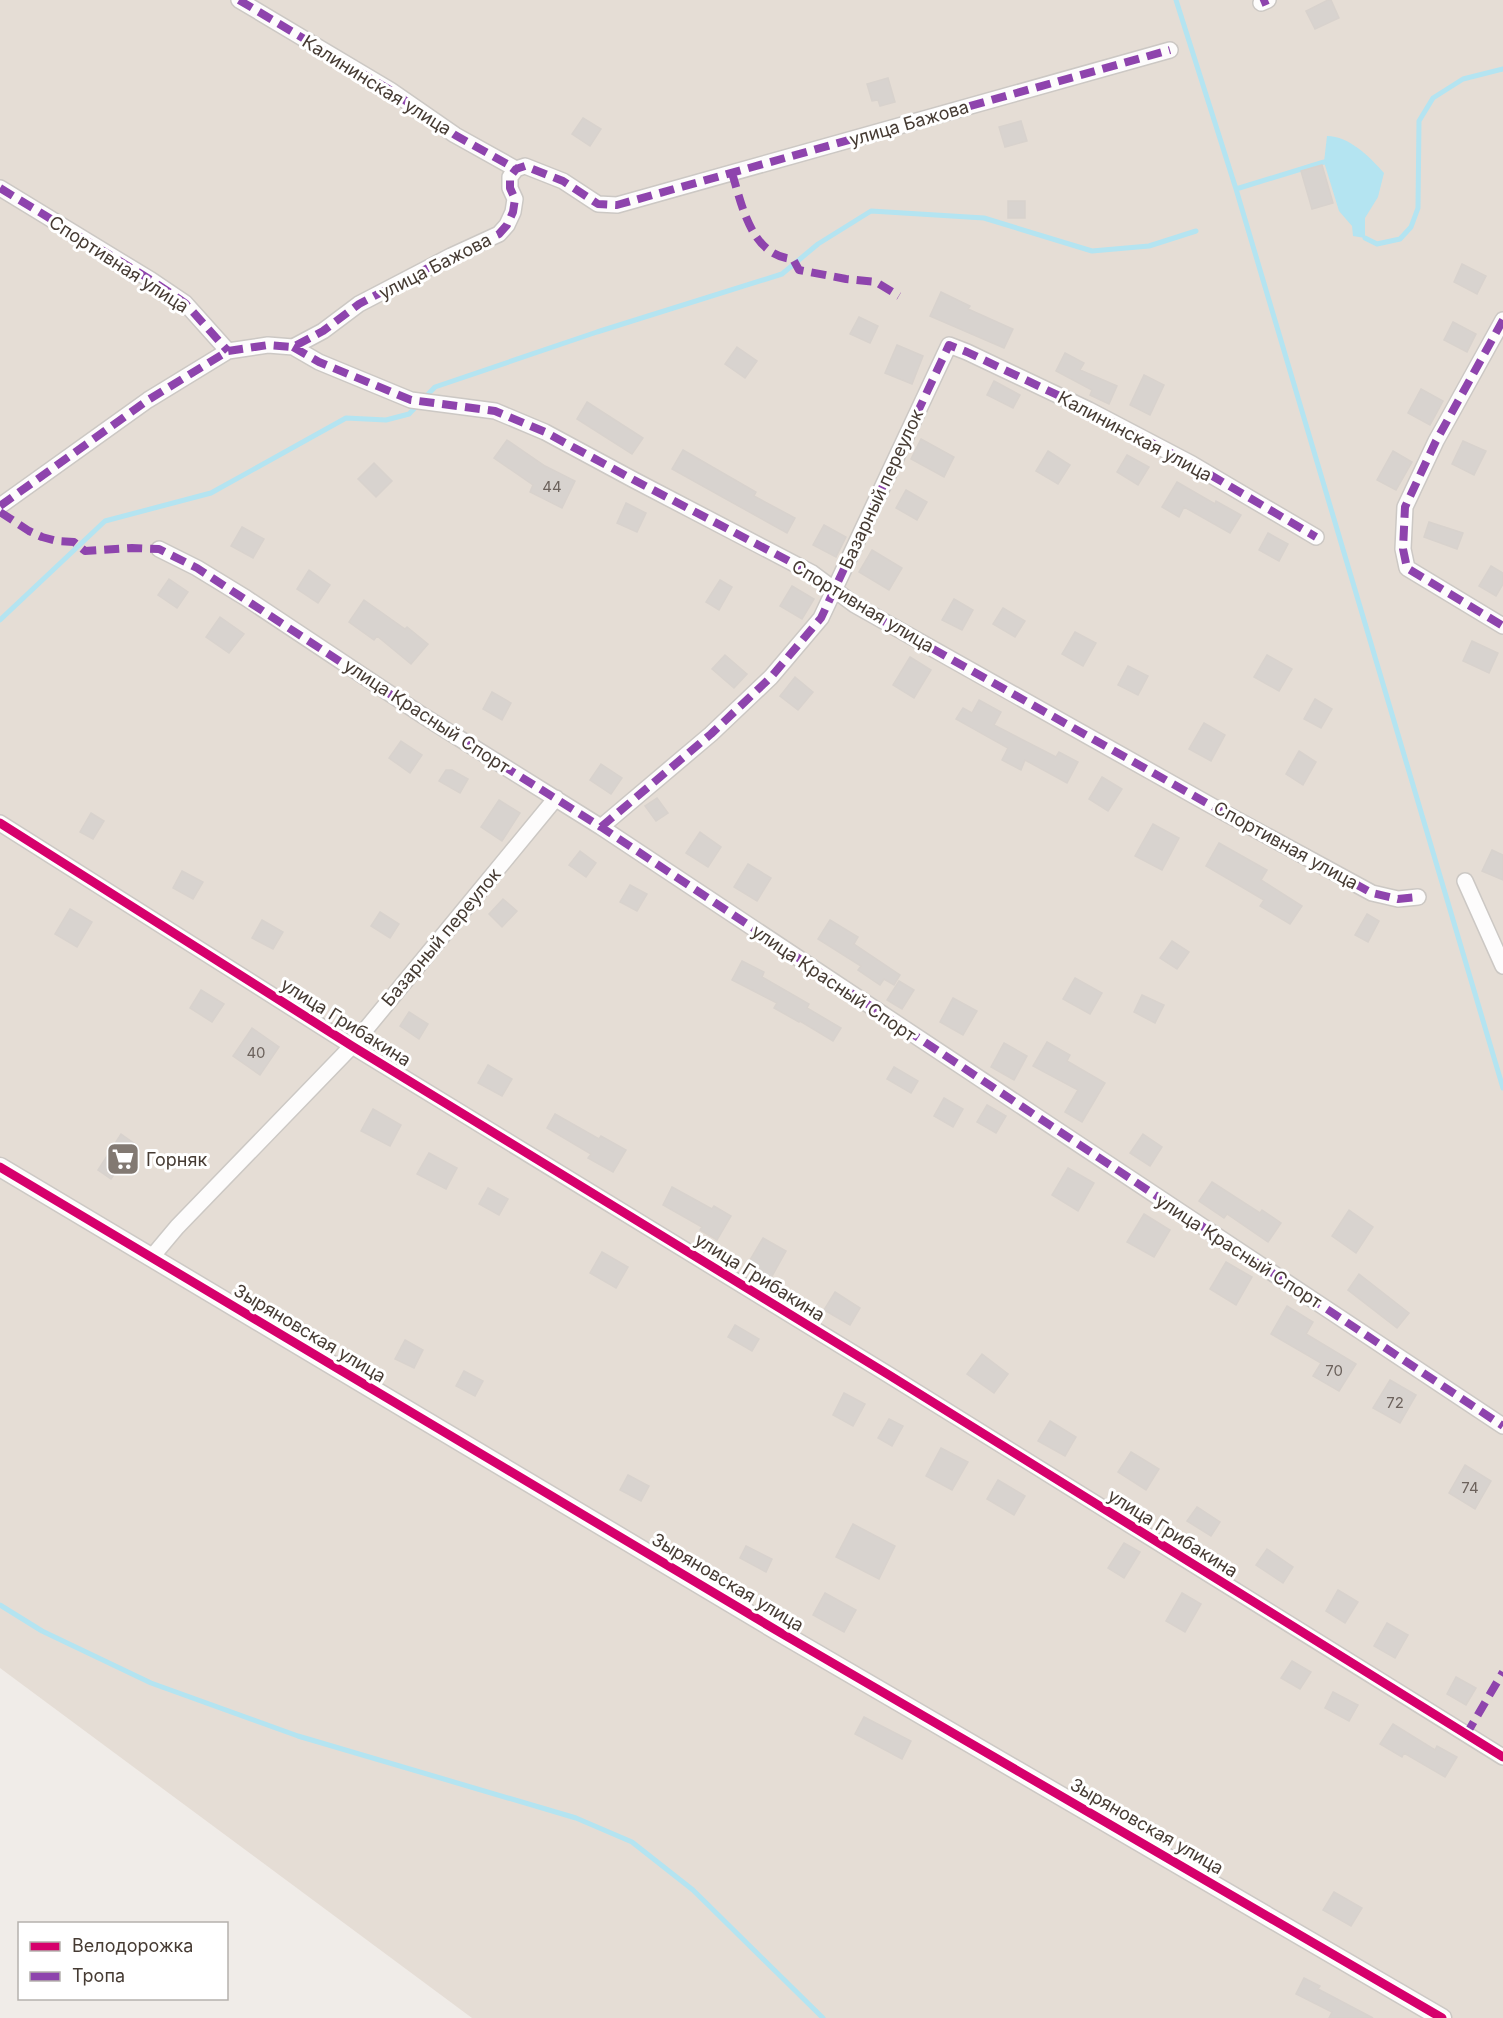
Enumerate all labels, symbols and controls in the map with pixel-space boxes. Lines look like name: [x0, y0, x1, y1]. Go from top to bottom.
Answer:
street label: Калининская улица: [299, 31, 455, 139]
street label: улица Бажова: [847, 96, 971, 150]
street label: Спортивная улица: [45, 211, 193, 317]
street label: улица Бажова: [375, 229, 495, 303]
street label: Калининская улица: [1054, 386, 1216, 486]
street label: Базарный переулок: [835, 406, 927, 572]
house number: 44: [542, 477, 562, 496]
street label: Спортивная улица: [788, 555, 938, 657]
street label: улица Красный Спорт: [340, 655, 514, 778]
street label: Спортивная улица: [1210, 797, 1362, 893]
street label: Базарный переулок: [377, 863, 505, 1010]
street label: улица Красный Спорт: [748, 920, 921, 1046]
street label: улица Грибакина: [277, 974, 415, 1070]
house number: 40: [246, 1043, 266, 1062]
supermarket icon: Горняк: [105, 1141, 141, 1177]
place label: Горняк: [146, 1149, 207, 1170]
street label: улица Красный Спорт: [1152, 1190, 1326, 1313]
street label: улица Грибакина: [691, 1229, 829, 1325]
street label: Зыряновская улица: [230, 1279, 390, 1387]
house number: 70: [1325, 1361, 1343, 1380]
house number: 72: [1386, 1393, 1404, 1412]
house number: 74: [1461, 1478, 1479, 1497]
street label: улица Грибакина: [1104, 1485, 1242, 1581]
street label: Зыряновская улица: [648, 1528, 808, 1636]
street label: Зыряновская улица: [1067, 1774, 1227, 1878]
legend: [18, 1922, 228, 2000]
text: Велодорожка: [72, 1935, 193, 1956]
text: Тропа: [72, 1965, 125, 1986]

